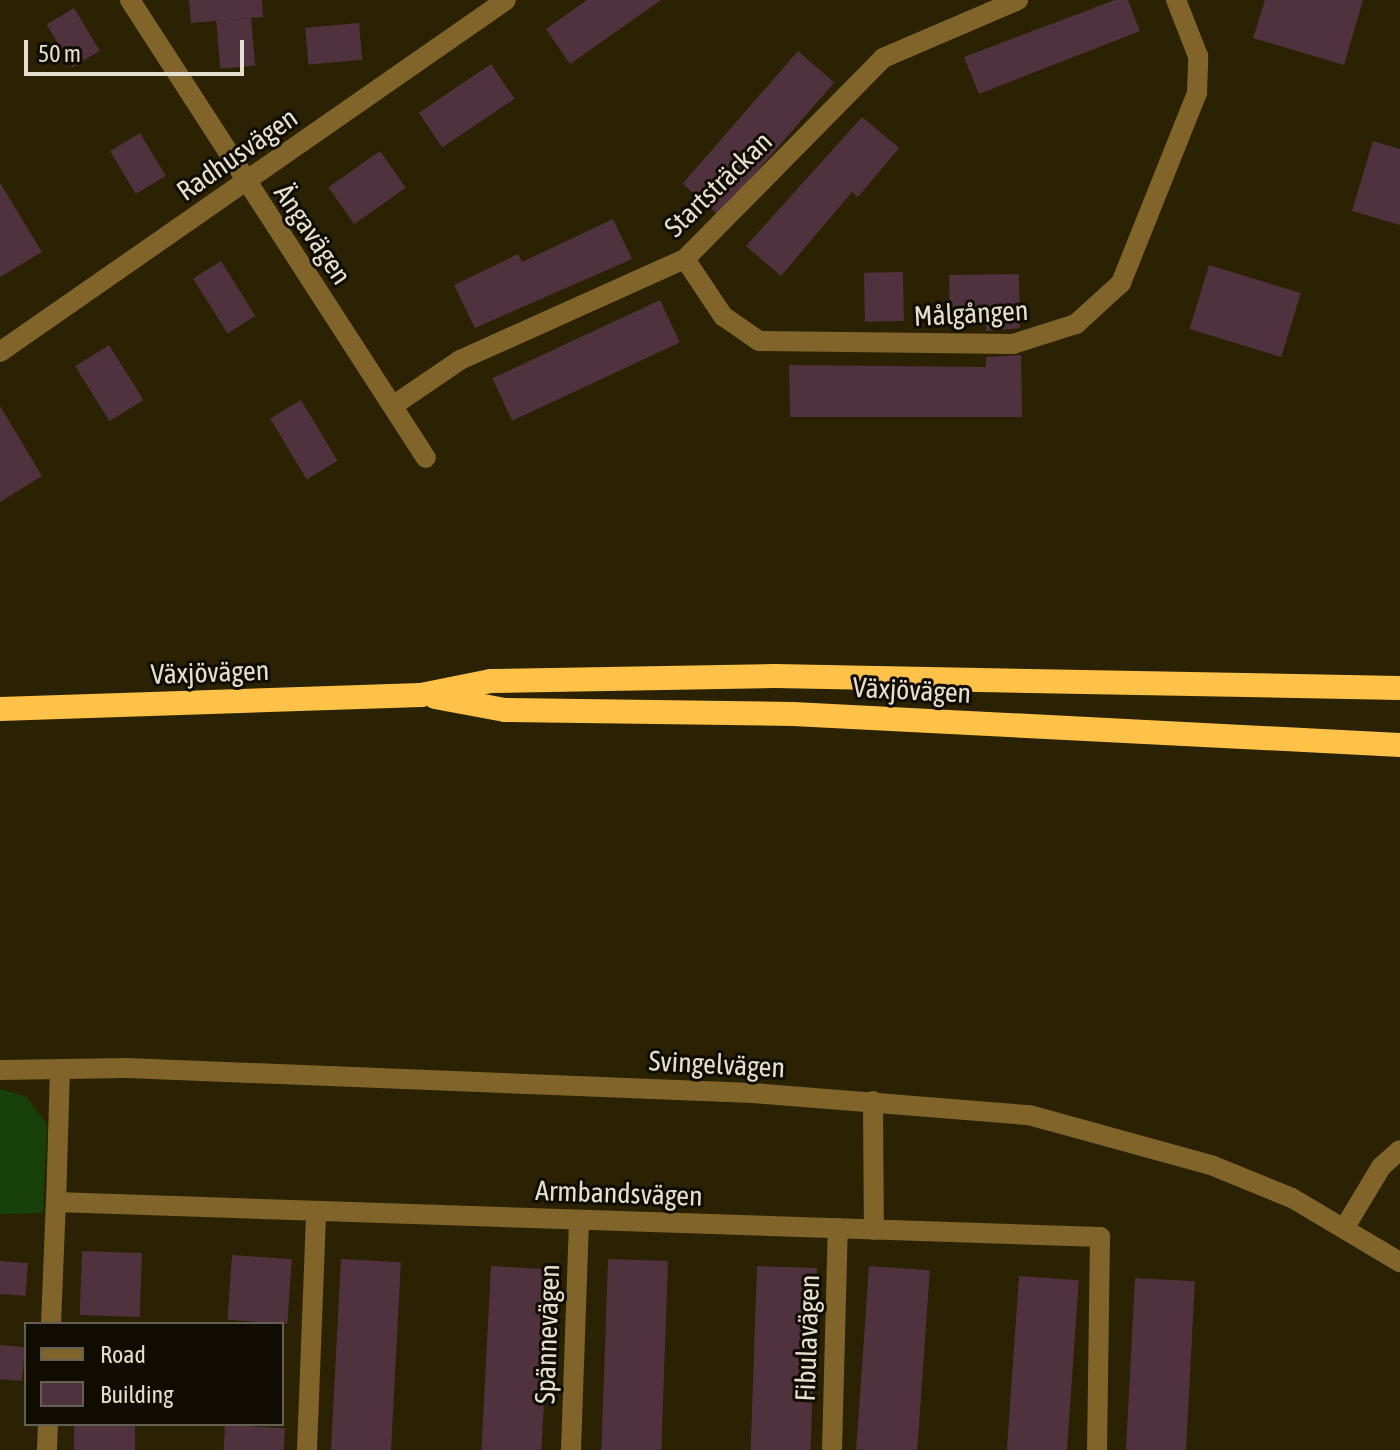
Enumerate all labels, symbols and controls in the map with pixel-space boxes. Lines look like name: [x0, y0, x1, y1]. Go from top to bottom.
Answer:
scale bar: [28, 24, 248, 74]
text: 50 m: [38, 40, 81, 67]
street label: Radhusvägen: [170, 100, 304, 208]
street label: Startsträckan: [657, 124, 779, 244]
street label: Ängavägen: [267, 177, 359, 291]
street label: Målgången: [913, 293, 1029, 333]
street label: Växjövägen: [150, 653, 270, 691]
street label: Växjövägen: [852, 670, 972, 710]
street label: Svingelvägen: [648, 1044, 786, 1084]
street label: Armbandsvägen: [535, 1173, 703, 1213]
street label: Spännevägen: [528, 1264, 566, 1404]
street label: Fibulavägen: [788, 1274, 826, 1402]
legend: [24, 1322, 284, 1426]
text: Road: [100, 1341, 146, 1368]
text: Building: [100, 1381, 173, 1408]

